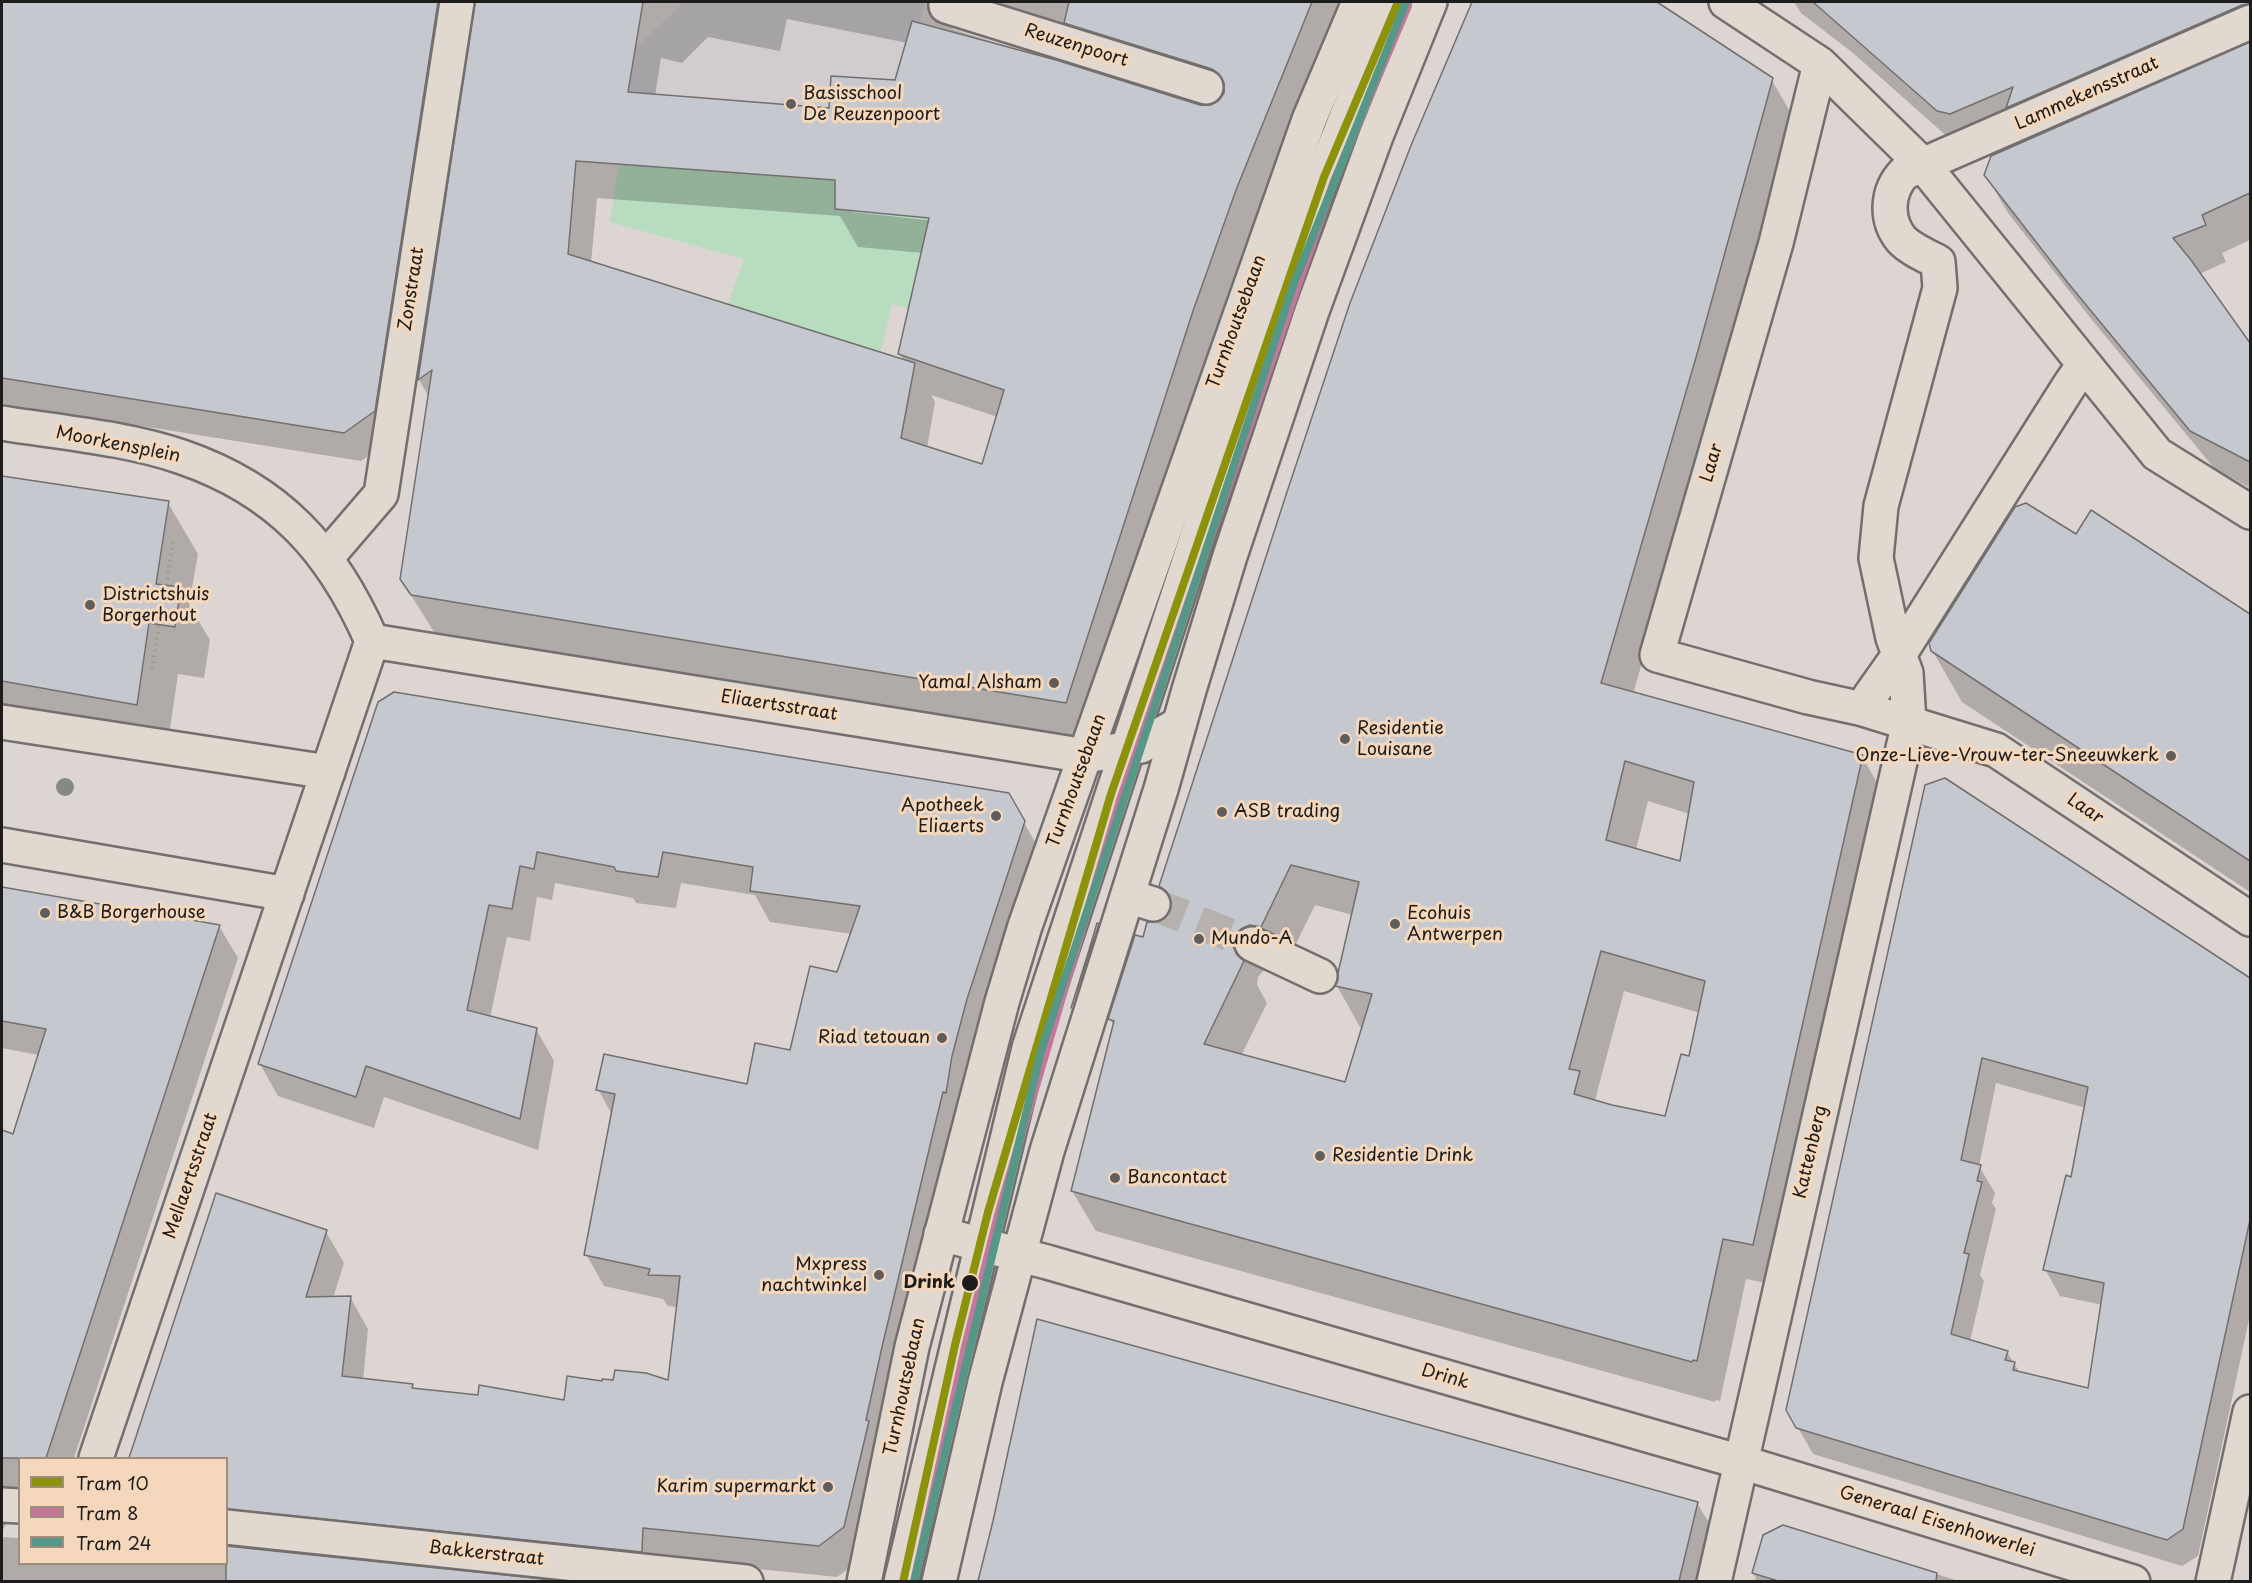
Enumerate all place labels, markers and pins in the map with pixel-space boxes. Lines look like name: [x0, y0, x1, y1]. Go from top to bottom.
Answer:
place label: Basisschool De Reuzenpoort: [803, 83, 940, 125]
marker: Basisschool De Reuzenpoort: [784, 97, 798, 111]
place label: Districtshuis Borgerhout: [102, 584, 209, 626]
marker: Districtshuis Borgerhout: [83, 598, 97, 612]
place label: Yamal Alsham: [918, 672, 1042, 694]
marker: Yamal Alsham: [1047, 676, 1061, 690]
place label: Residentie Louisane: [1357, 718, 1444, 760]
marker: Residentie Louisane: [1338, 732, 1352, 746]
place label: Onze-Lieve-Vrouw-ter-Sneeuwkerk: [1856, 745, 2159, 767]
marker: Onze-Lieve-Vrouw-ter-Sneeuwkerk: [2164, 749, 2178, 763]
place label: Apotheek Eliaerts: [901, 795, 984, 838]
place label: ASB trading: [1234, 801, 1340, 823]
marker: ASB trading: [1215, 805, 1229, 819]
marker: Apotheek Eliaerts: [989, 809, 1003, 823]
place label: B&B Borgerhouse: [57, 902, 206, 924]
place label: Ecohuis Antwerpen: [1407, 903, 1503, 946]
marker: B&B Borgerhouse: [38, 906, 52, 920]
marker: Ecohuis Antwerpen: [1388, 917, 1402, 931]
place label: Mundo-A: [1211, 928, 1292, 950]
marker: Mundo-A: [1192, 932, 1206, 946]
place label: Riad tetouan: [818, 1027, 930, 1049]
marker: Riad tetouan: [935, 1031, 949, 1045]
place label: Residentie Drink: [1332, 1145, 1473, 1167]
marker: Residentie Drink: [1313, 1149, 1327, 1163]
place label: Bancontact: [1127, 1167, 1227, 1189]
marker: Bancontact: [1108, 1171, 1122, 1185]
place label: Mxpress nachtwinkel: [761, 1254, 867, 1296]
marker: Mxpress nachtwinkel: [872, 1268, 886, 1282]
place label: Drink: [903, 1272, 955, 1294]
marker: Drink: [960, 1273, 980, 1293]
place label: Karim supermarkt: [656, 1476, 816, 1498]
marker: Karim supermarkt: [821, 1480, 835, 1494]

